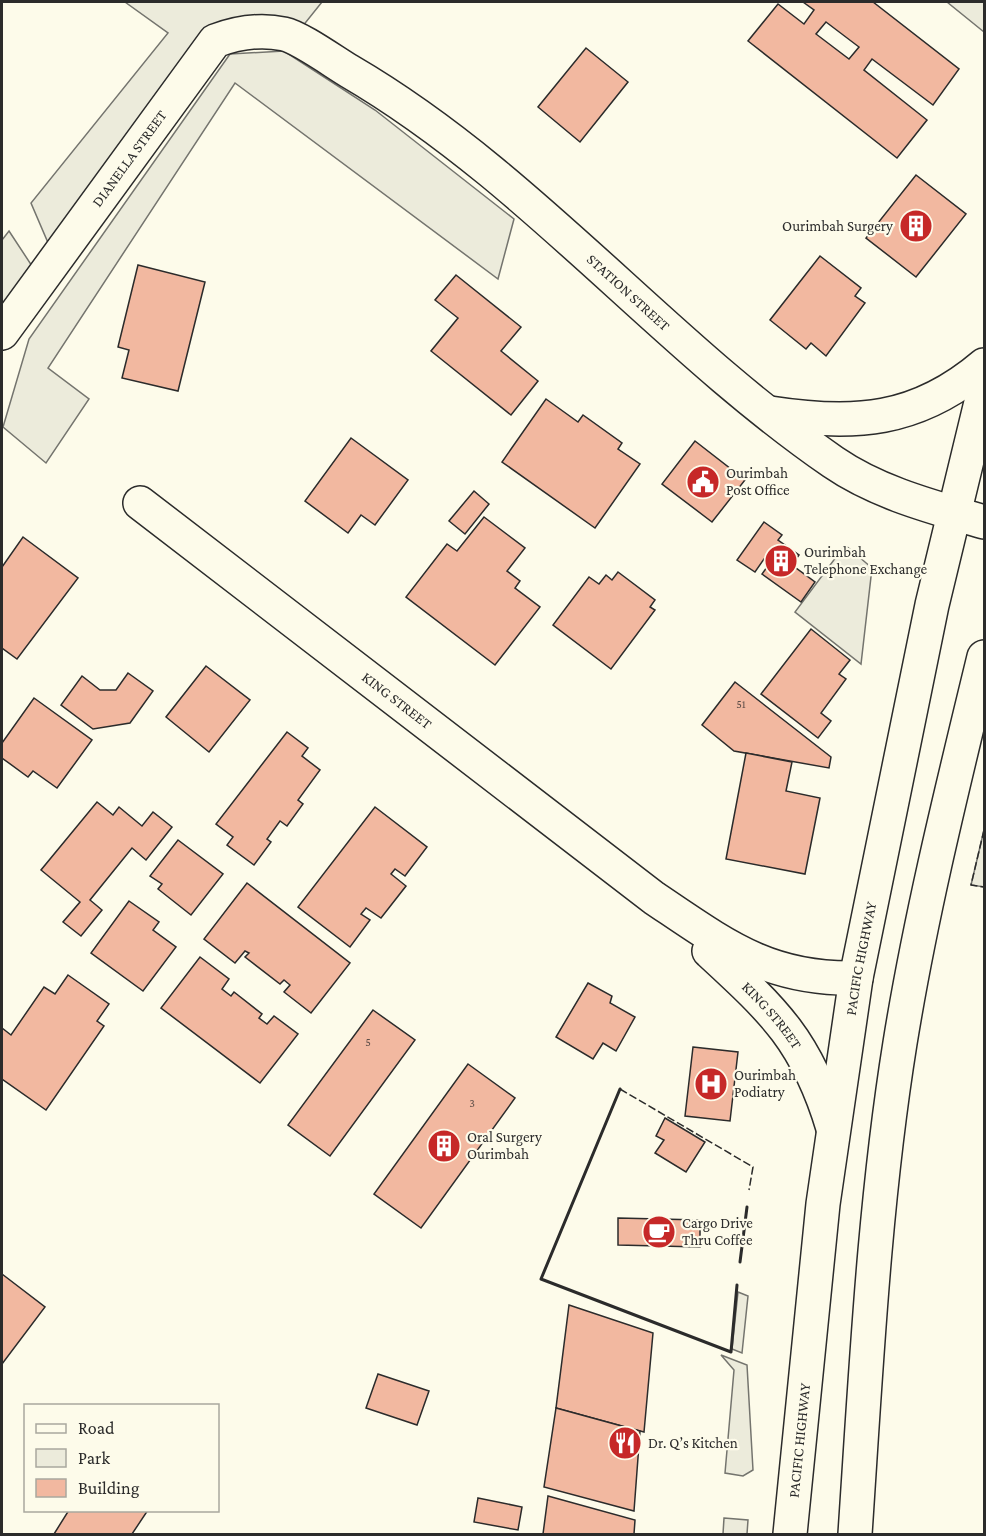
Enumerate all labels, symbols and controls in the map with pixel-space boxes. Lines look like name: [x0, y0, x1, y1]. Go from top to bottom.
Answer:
street label: DIANELLA STREET: [89, 107, 170, 210]
building icon: Ourimbah Surgery: [898, 208, 934, 244]
place label: Ourimbah Surgery: [782, 218, 893, 235]
street label: STATION STREET: [584, 251, 673, 334]
public building icon: Ourimbah Post Office: [685, 464, 721, 500]
place label: Ourimbah Post Office: [726, 465, 790, 498]
building icon: Ourimbah Telephone Exchange: [763, 543, 799, 579]
place label: Ourimbah Telephone Exchange: [804, 544, 928, 578]
street label: KING STREET: [359, 669, 435, 732]
house number: 51: [736, 697, 746, 711]
street label: PACIFIC HIGHWAY: [843, 900, 879, 1016]
street label: KING STREET: [739, 978, 805, 1052]
house number: 5: [365, 1035, 371, 1049]
hospital icon: Ourimbah Podiatry: [693, 1066, 729, 1102]
place label: Ourimbah Podiatry: [734, 1067, 796, 1101]
house number: 3: [469, 1096, 475, 1110]
building icon: Oral Surgery Ourimbah: [426, 1128, 462, 1164]
place label: Oral Surgery Ourimbah: [467, 1129, 542, 1162]
cafe icon: Cargo Drive Thru Coffee: [641, 1214, 677, 1250]
place label: Cargo Drive Thru Coffee: [682, 1215, 753, 1248]
street label: PACIFIC HIGHWAY: [786, 1382, 813, 1499]
legend: [24, 1404, 219, 1512]
text: Road: [78, 1418, 115, 1438]
restaurant icon: Dr. Q’s Kitchen: [607, 1425, 643, 1461]
place label: Dr. Q’s Kitchen: [648, 1435, 738, 1451]
text: Park: [78, 1448, 110, 1468]
text: Building: [78, 1478, 140, 1498]

